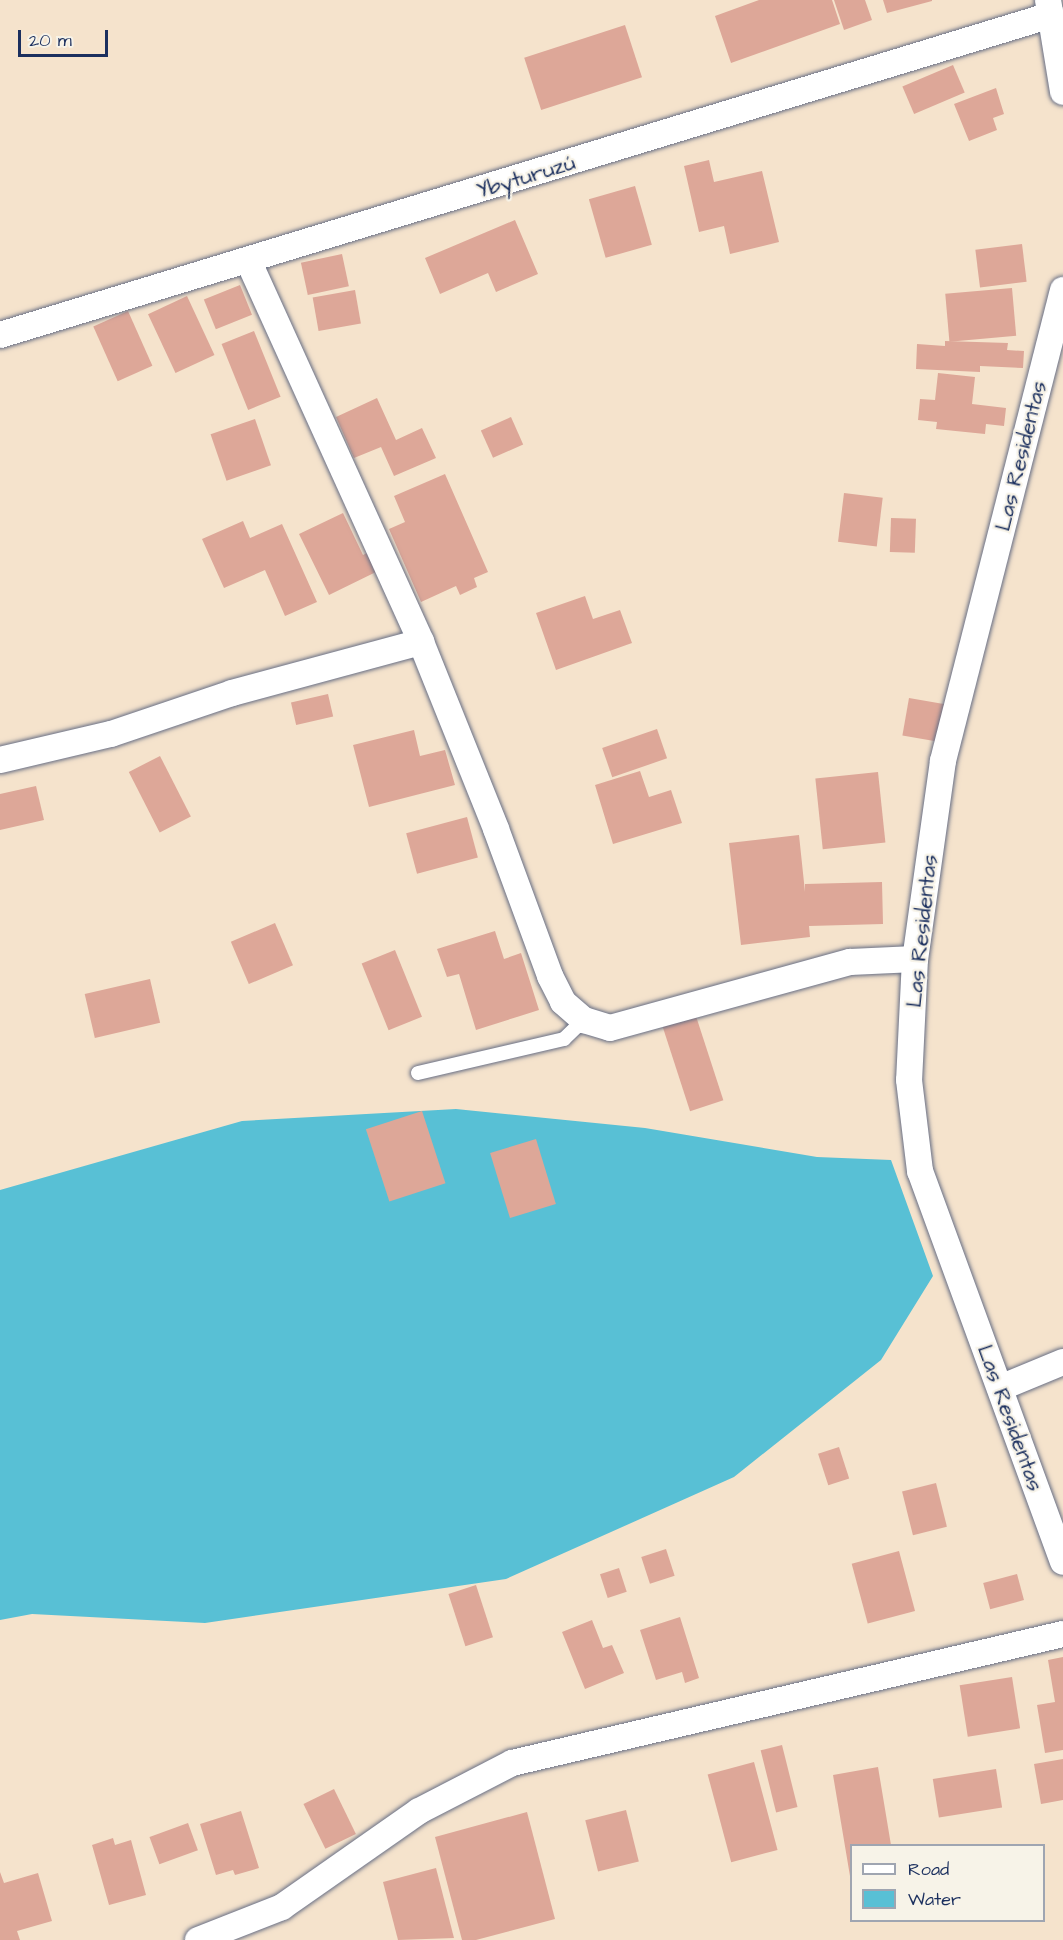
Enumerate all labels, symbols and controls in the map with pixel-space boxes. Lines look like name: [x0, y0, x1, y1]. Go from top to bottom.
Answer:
scale bar: [21, 18, 111, 56]
text: 20 m: [29, 28, 72, 53]
street label: Ybyturuzú: [474, 150, 578, 204]
street label: Las Residentas: [990, 378, 1052, 534]
street label: Las Residentas: [901, 853, 943, 1009]
street label: Las Residentas: [971, 1341, 1049, 1495]
legend: [850, 1844, 1045, 1922]
text: Road: [908, 1857, 949, 1882]
text: Water: [908, 1887, 961, 1912]

